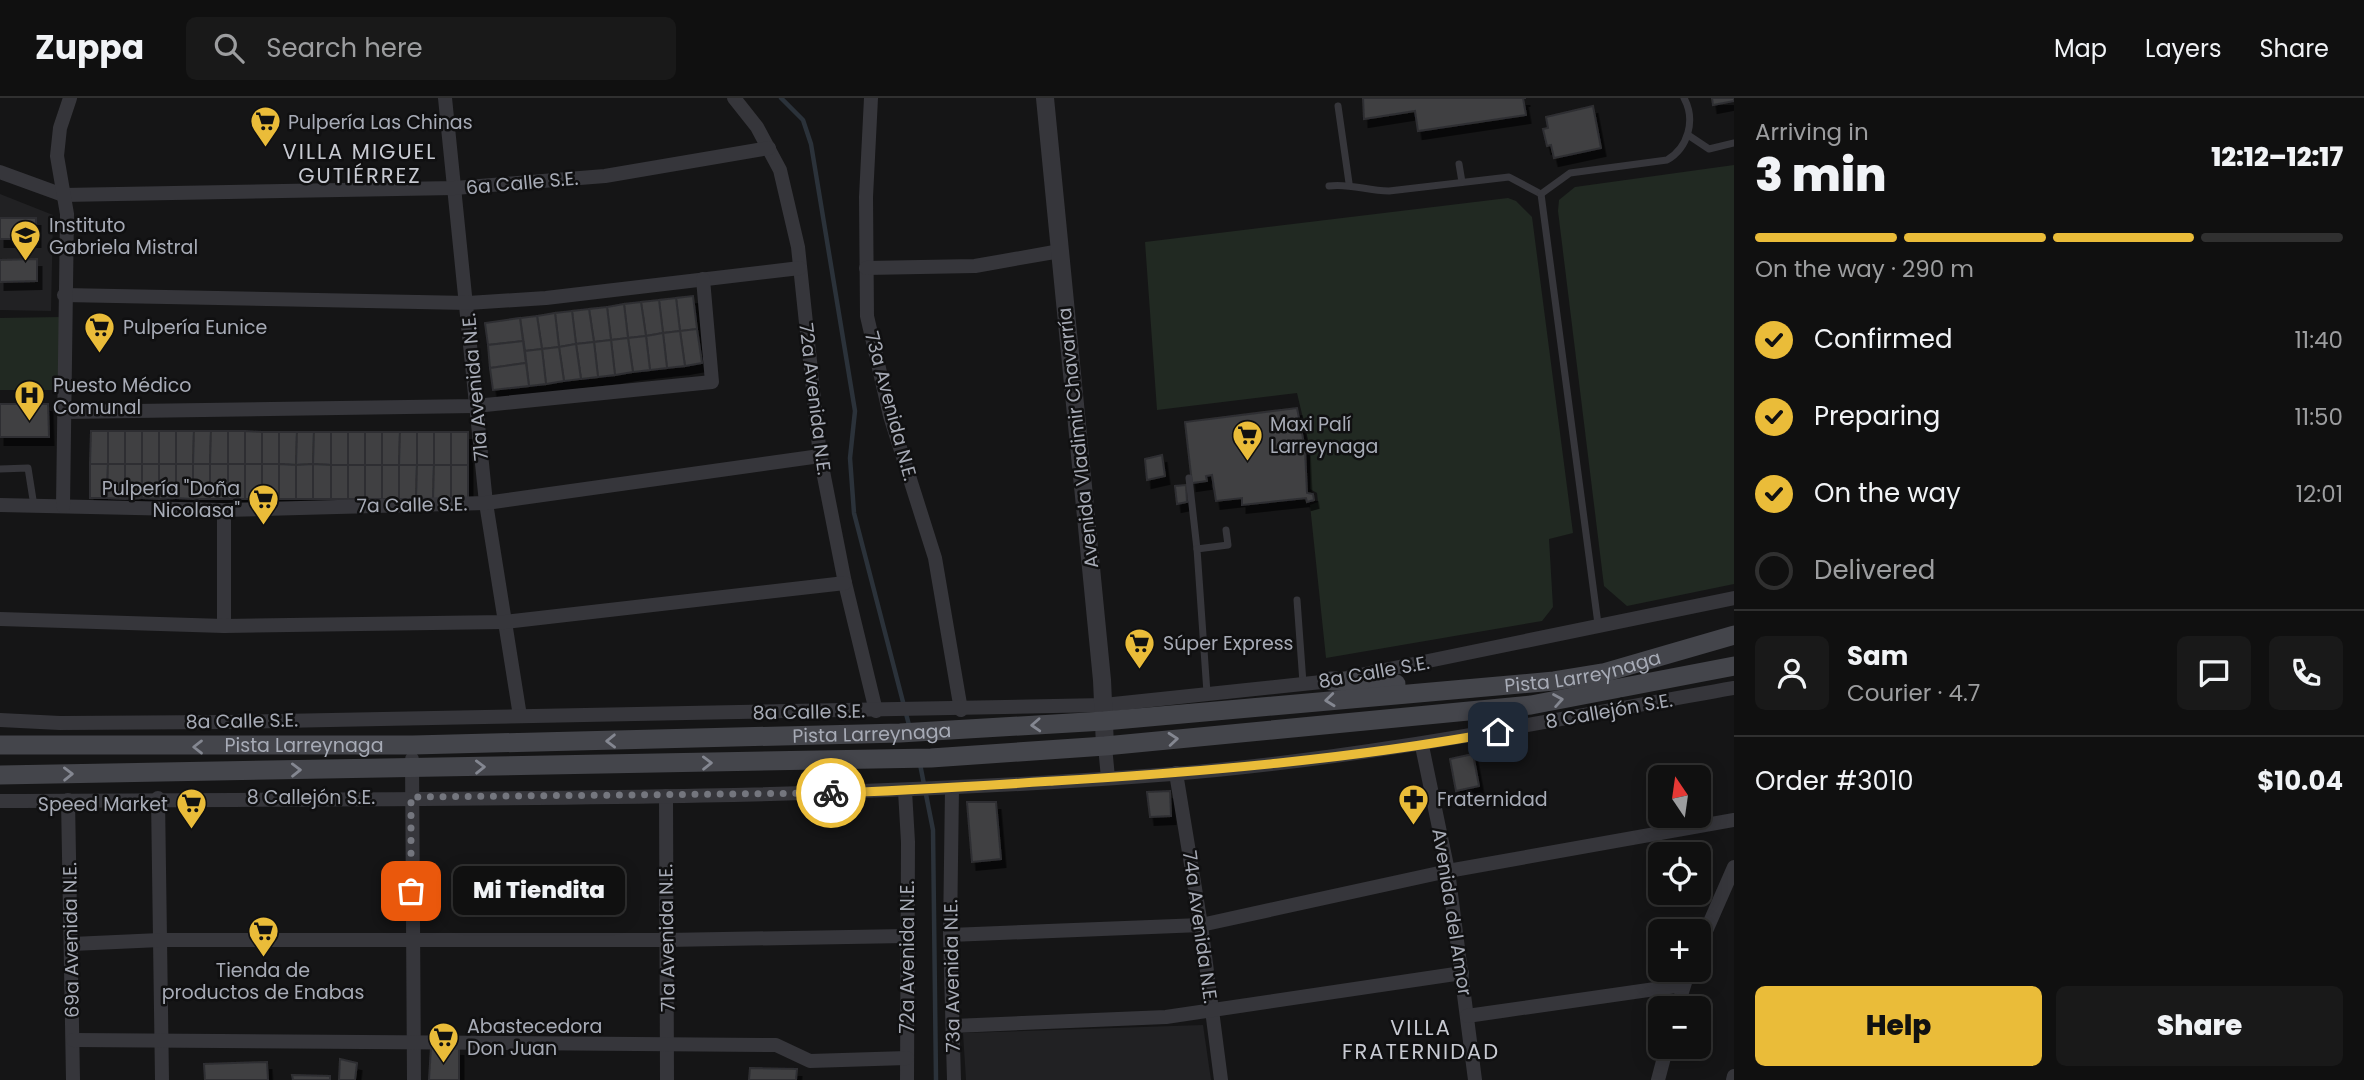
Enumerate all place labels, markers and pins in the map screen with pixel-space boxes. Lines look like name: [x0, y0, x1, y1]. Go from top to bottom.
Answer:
supermarket icon: Pulpería Las Chinas: [248, 105, 282, 149]
place label: Pulpería Las Chinas: [288, 109, 473, 136]
place label: Instituto Gabriela Mistral: [49, 212, 198, 261]
school or university icon: Instituto Gabriela Mistral: [9, 219, 43, 263]
supermarket icon: Pulpería Eunice: [83, 310, 117, 354]
place label: Pulpería Eunice: [123, 314, 267, 341]
place label: Puesto Médico Comunal: [53, 372, 191, 421]
hospital icon: Puesto Médico Comunal: [13, 379, 47, 423]
place label: Maxi Palí Larreynaga: [1270, 411, 1378, 460]
supermarket icon: Maxi Palí Larreynaga: [1230, 418, 1264, 462]
place label: Pulpería "Doña Nicolasa": [102, 475, 240, 524]
supermarket icon: Pulpería "Doña Nicolasa": [246, 482, 280, 526]
supermarket icon: Súper Express: [1123, 626, 1157, 670]
place label: Súper Express: [1163, 630, 1294, 657]
pin: [1468, 702, 1528, 762]
pharmacy icon: Fraternidad: [1397, 782, 1431, 826]
place label: Fraternidad: [1437, 786, 1548, 813]
supermarket icon: Speed Market: [174, 787, 208, 831]
place label: Speed Market: [38, 791, 168, 818]
pin: [381, 861, 441, 921]
callout: Mi Tiendita: [453, 866, 624, 916]
supermarket icon: Tienda de productos de Enabas: [246, 914, 280, 958]
place label: Tienda de productos de Enabas: [162, 957, 364, 1006]
place label: Abastecedora Don Juan: [467, 1013, 602, 1062]
supermarket icon: Abastecedora Don Juan: [427, 1020, 461, 1064]

